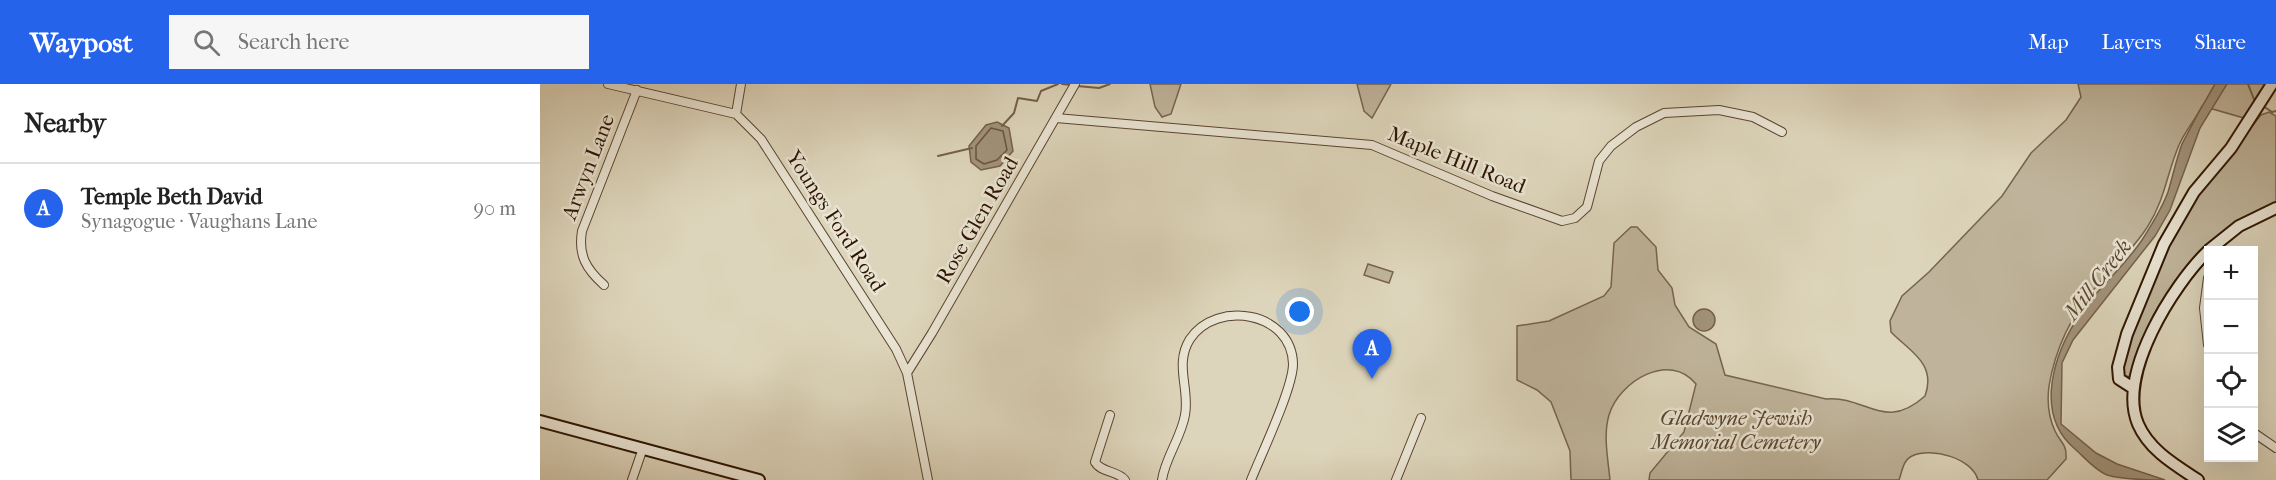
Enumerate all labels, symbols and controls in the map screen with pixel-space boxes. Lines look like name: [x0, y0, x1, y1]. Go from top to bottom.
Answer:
search box: [169, 15, 589, 69]
text: Waypost: [30, 26, 133, 59]
icon: search: [190, 26, 223, 59]
text: Search here: [238, 29, 349, 55]
text: Map: [2028, 30, 2069, 54]
text: Layers: [2102, 30, 2161, 54]
text: Share: [2194, 30, 2246, 54]
text: Nearby: [24, 108, 106, 139]
street label: Arwyn Lane: [557, 111, 619, 224]
street label: Maple Hill Road: [1385, 121, 1530, 199]
street label: Youngs Ford Road: [781, 145, 891, 297]
street label: Rose Glen Road: [931, 152, 1023, 288]
text: Temple Beth David: [81, 184, 262, 210]
text: A: [37, 197, 50, 220]
text: 90 m: [474, 197, 516, 220]
text: Synagogue · Vaughans Lane: [81, 210, 317, 233]
water label: Mill Creek: [2057, 234, 2137, 327]
map controls: [2204, 246, 2258, 462]
button: +: [2204, 246, 2258, 300]
your location: [1285, 297, 1314, 326]
button: −: [2204, 300, 2258, 354]
pin: A: [1352, 330, 1392, 379]
button: locate: [2204, 354, 2258, 408]
park label: Gladwyne Jewish Memorial Cemetery: [1649, 406, 1822, 454]
button: layers: [2204, 408, 2258, 462]

